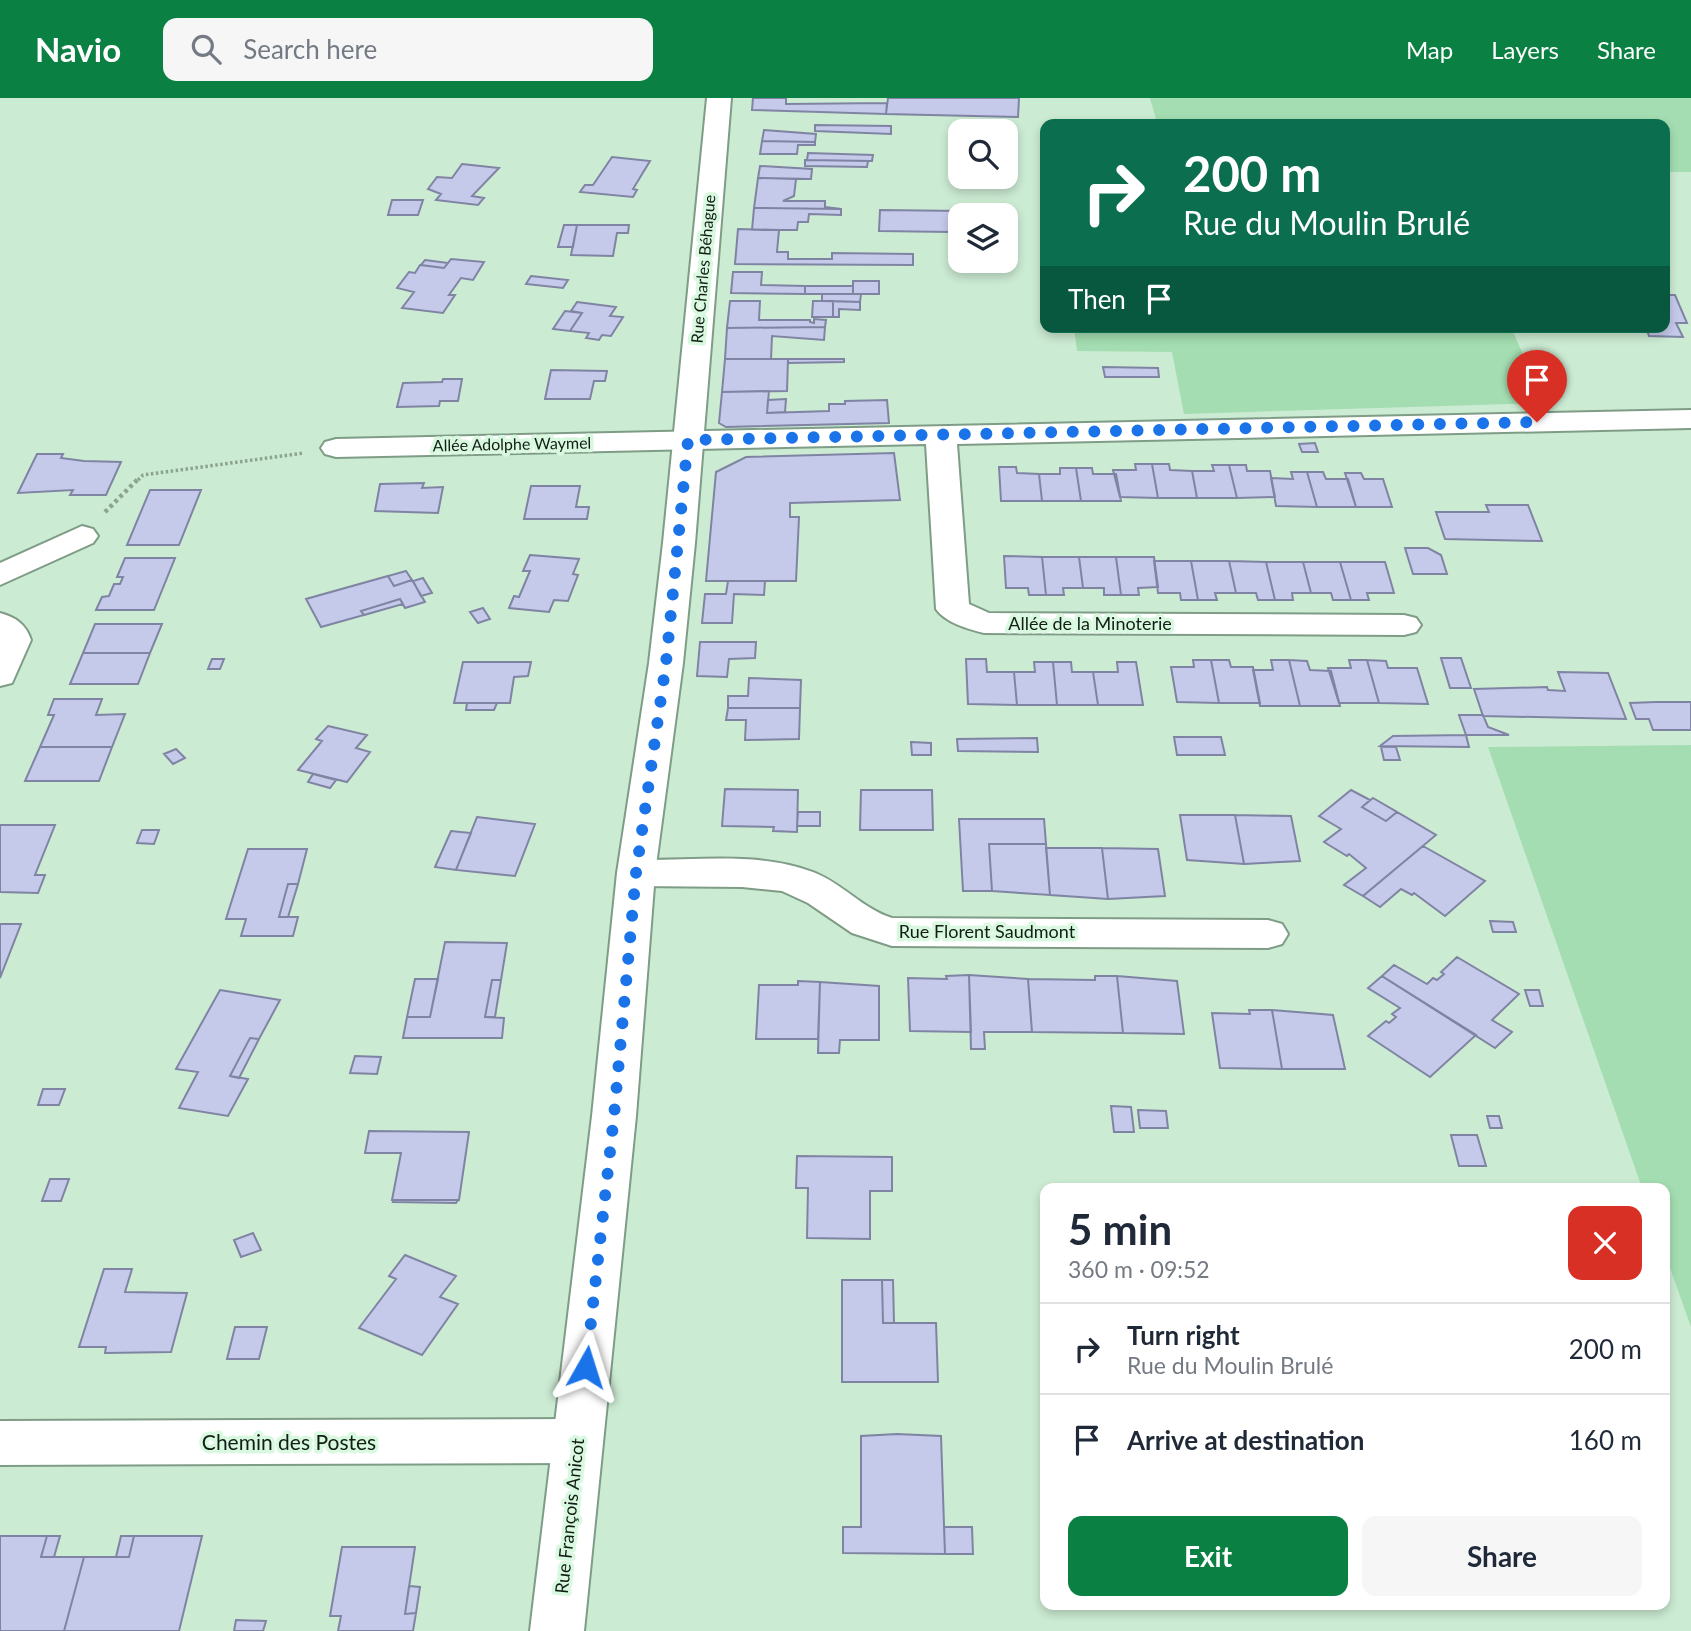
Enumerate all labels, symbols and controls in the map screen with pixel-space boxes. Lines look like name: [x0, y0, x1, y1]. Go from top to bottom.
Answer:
search box: [163, 18, 653, 81]
text: Navio: [35, 29, 121, 69]
icon: search: [187, 30, 225, 68]
text: Search here: [243, 33, 377, 65]
text: Map: [1406, 35, 1453, 64]
text: Layers: [1491, 35, 1559, 64]
text: Share: [1597, 35, 1656, 64]
map controls: [948, 119, 1018, 273]
button: search: [948, 119, 1018, 189]
text: 200 m: [1183, 144, 1321, 202]
icon: right: [1068, 147, 1159, 238]
street label: Rue Charles Béhague: [687, 194, 718, 344]
button: layers: [948, 203, 1018, 273]
text: Rue du Moulin Brulé: [1183, 203, 1470, 242]
icon: arrive: [1140, 280, 1178, 318]
text: Then: [1068, 283, 1126, 315]
pin: [1507, 350, 1567, 422]
icon: arrive: [1518, 361, 1556, 399]
street label: Allée Adolphe Waymel: [433, 433, 591, 454]
street label: Allée de la Minoterie: [1008, 612, 1172, 634]
street label: Rue Florent Saudmont: [899, 920, 1076, 942]
text: 5 min: [1068, 1204, 1172, 1254]
button: close: [1568, 1206, 1642, 1280]
text: 360 m · 09:52: [1068, 1255, 1210, 1283]
text: Turn right: [1127, 1319, 1240, 1351]
position arrow: [549, 1330, 623, 1404]
icon: right: [1068, 1330, 1106, 1368]
text: 200 m: [1569, 1333, 1642, 1365]
text: Rue du Moulin Brulé: [1127, 1351, 1333, 1379]
icon: arrive: [1068, 1421, 1106, 1459]
text: Arrive at destination: [1127, 1424, 1364, 1456]
text: 160 m: [1569, 1424, 1642, 1456]
street label: Chemin des Postes: [202, 1429, 376, 1454]
street label: Rue François Anicot: [550, 1437, 588, 1595]
button: Exit: [1068, 1516, 1348, 1596]
button: Share: [1362, 1516, 1642, 1596]

